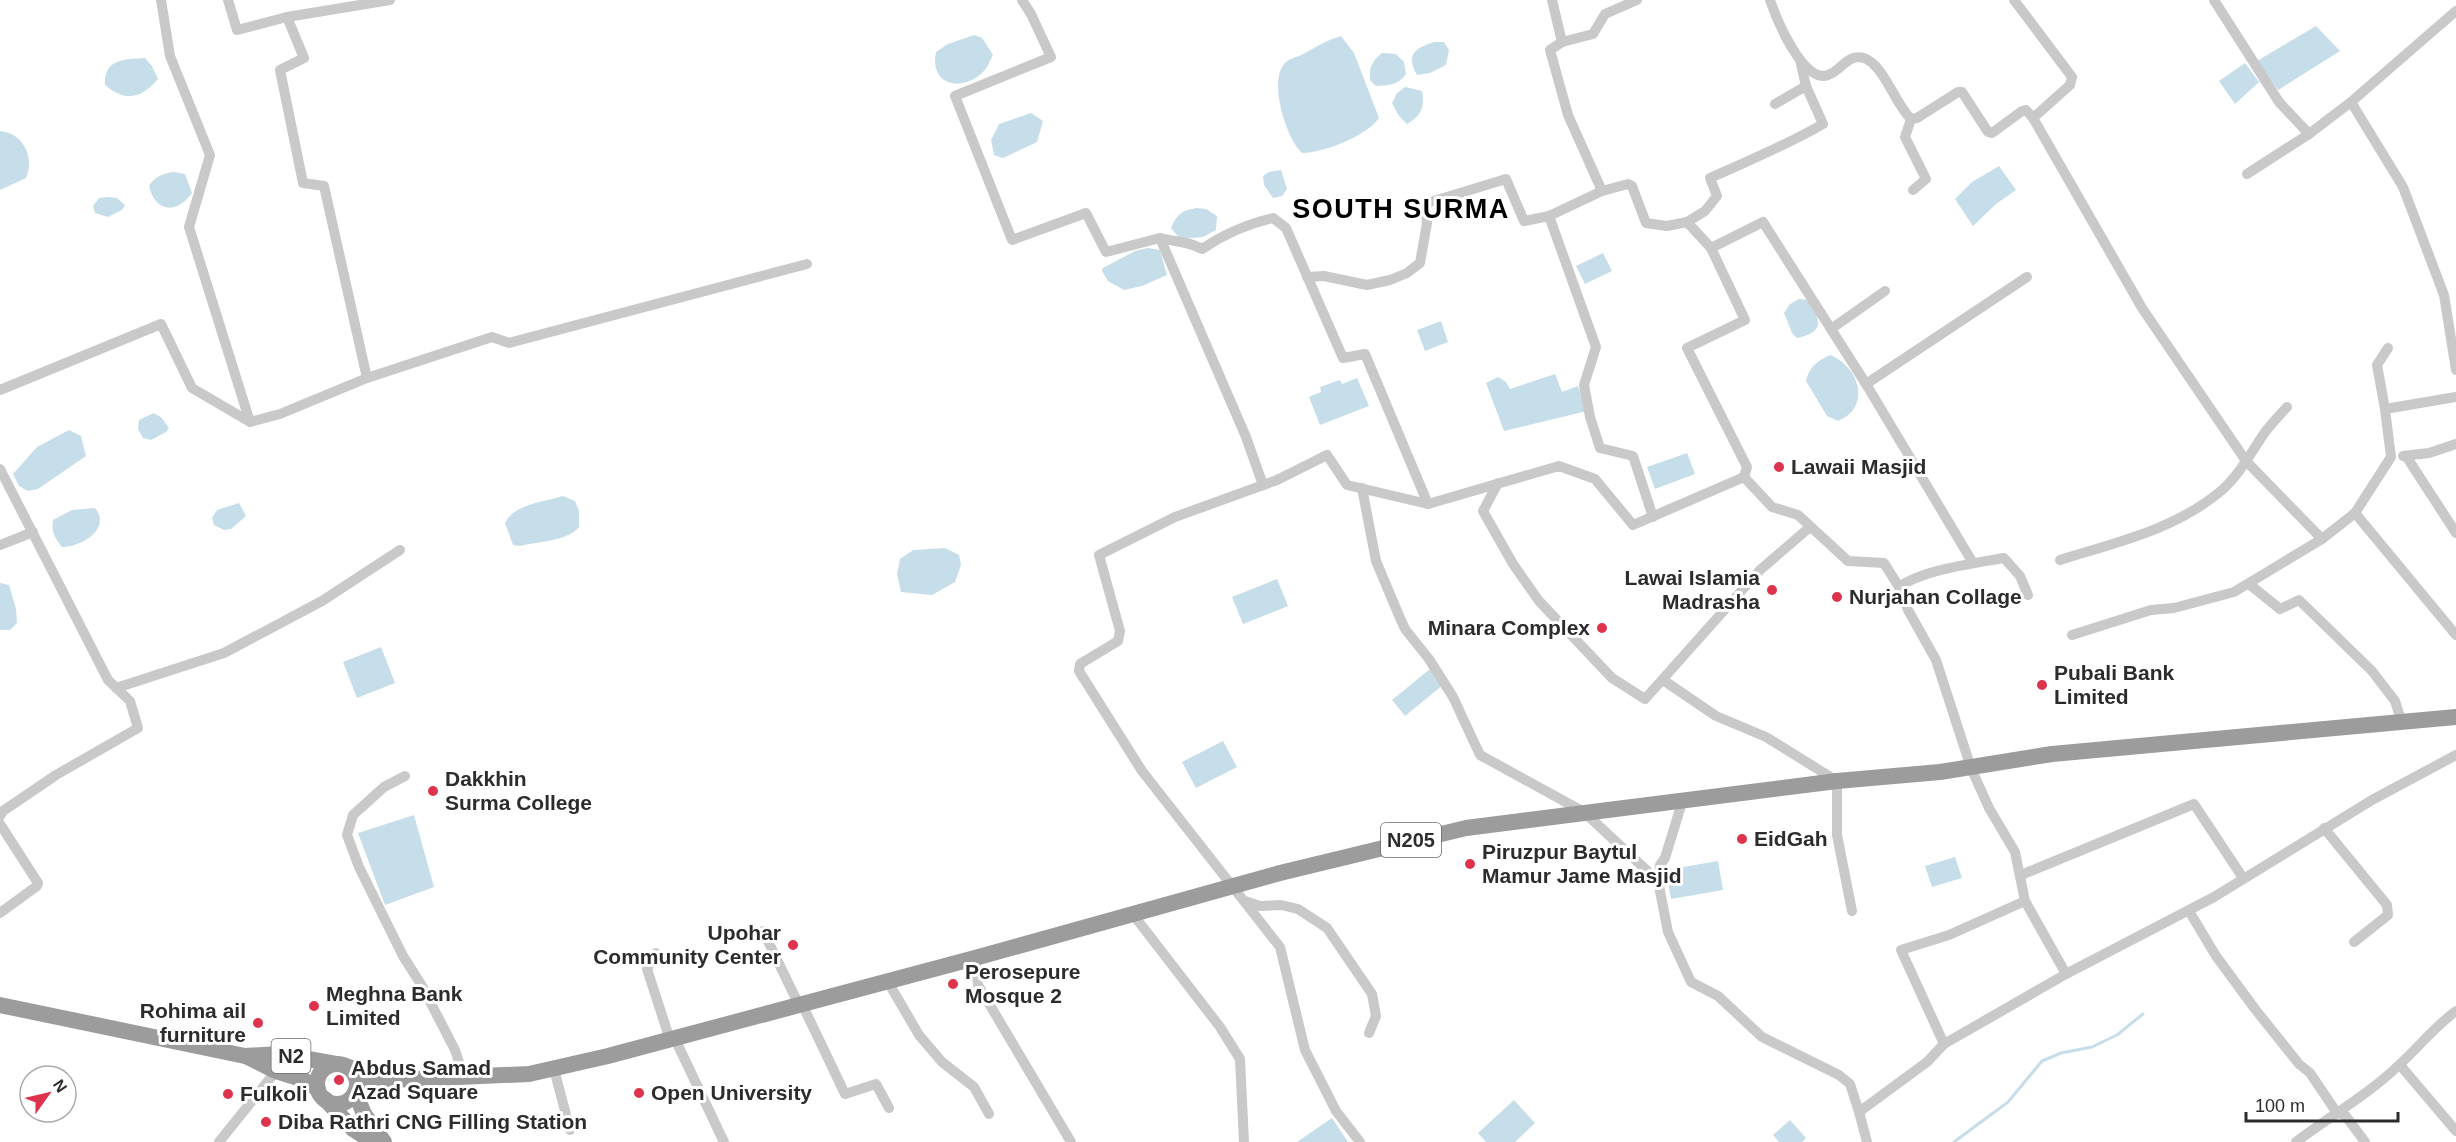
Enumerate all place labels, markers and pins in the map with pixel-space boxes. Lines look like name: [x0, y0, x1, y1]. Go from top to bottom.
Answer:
place label: Lawaii Masjid: [1791, 455, 1926, 478]
marker: Lawaii Masjid: [1772, 460, 1786, 474]
place label: Lawai Islamia Madrasha: [1625, 566, 1760, 613]
marker: Lawai Islamia Madrasha: [1765, 583, 1779, 597]
place label: Nurjahan Collage: [1849, 585, 2022, 608]
marker: Nurjahan Collage: [1830, 590, 1844, 604]
place label: Minara Complex: [1428, 616, 1590, 639]
marker: Minara Complex: [1595, 621, 1609, 635]
place label: Pubali Bank Limited: [2054, 661, 2175, 708]
marker: Pubali Bank Limited: [2035, 678, 2049, 692]
place label: Dakkhin Surma College: [445, 767, 592, 814]
marker: Dakkhin Surma College: [426, 784, 440, 798]
place label: EidGah: [1754, 827, 1828, 850]
marker: EidGah: [1735, 832, 1749, 846]
place label: Piruzpur Baytul Mamur Jame Masjid: [1482, 840, 1682, 887]
marker: Piruzpur Baytul Mamur Jame Masjid: [1463, 857, 1477, 871]
place label: Upohar Community Center: [593, 921, 781, 968]
marker: Upohar Community Center: [786, 938, 800, 952]
place label: Perosepure Mosque 2: [965, 960, 1081, 1007]
marker: Perosepure Mosque 2: [946, 977, 960, 991]
place label: Meghna Bank Limited: [326, 982, 463, 1029]
place label: Rohima ail furniture: [140, 999, 246, 1046]
marker: Meghna Bank Limited: [307, 999, 321, 1013]
marker: Rohima ail furniture: [251, 1016, 265, 1030]
place label: Abdus Samad Azad Square: [351, 1056, 491, 1103]
marker: Abdus Samad Azad Square: [332, 1073, 346, 1087]
place label: Open University: [651, 1081, 812, 1104]
place label: Fulkoli: [240, 1082, 308, 1105]
marker: Open University: [632, 1086, 646, 1100]
marker: Fulkoli: [221, 1087, 235, 1101]
place label: Diba Rathri CNG Filling Station: [278, 1110, 587, 1133]
marker: Diba Rathri CNG Filling Station: [259, 1115, 273, 1129]

